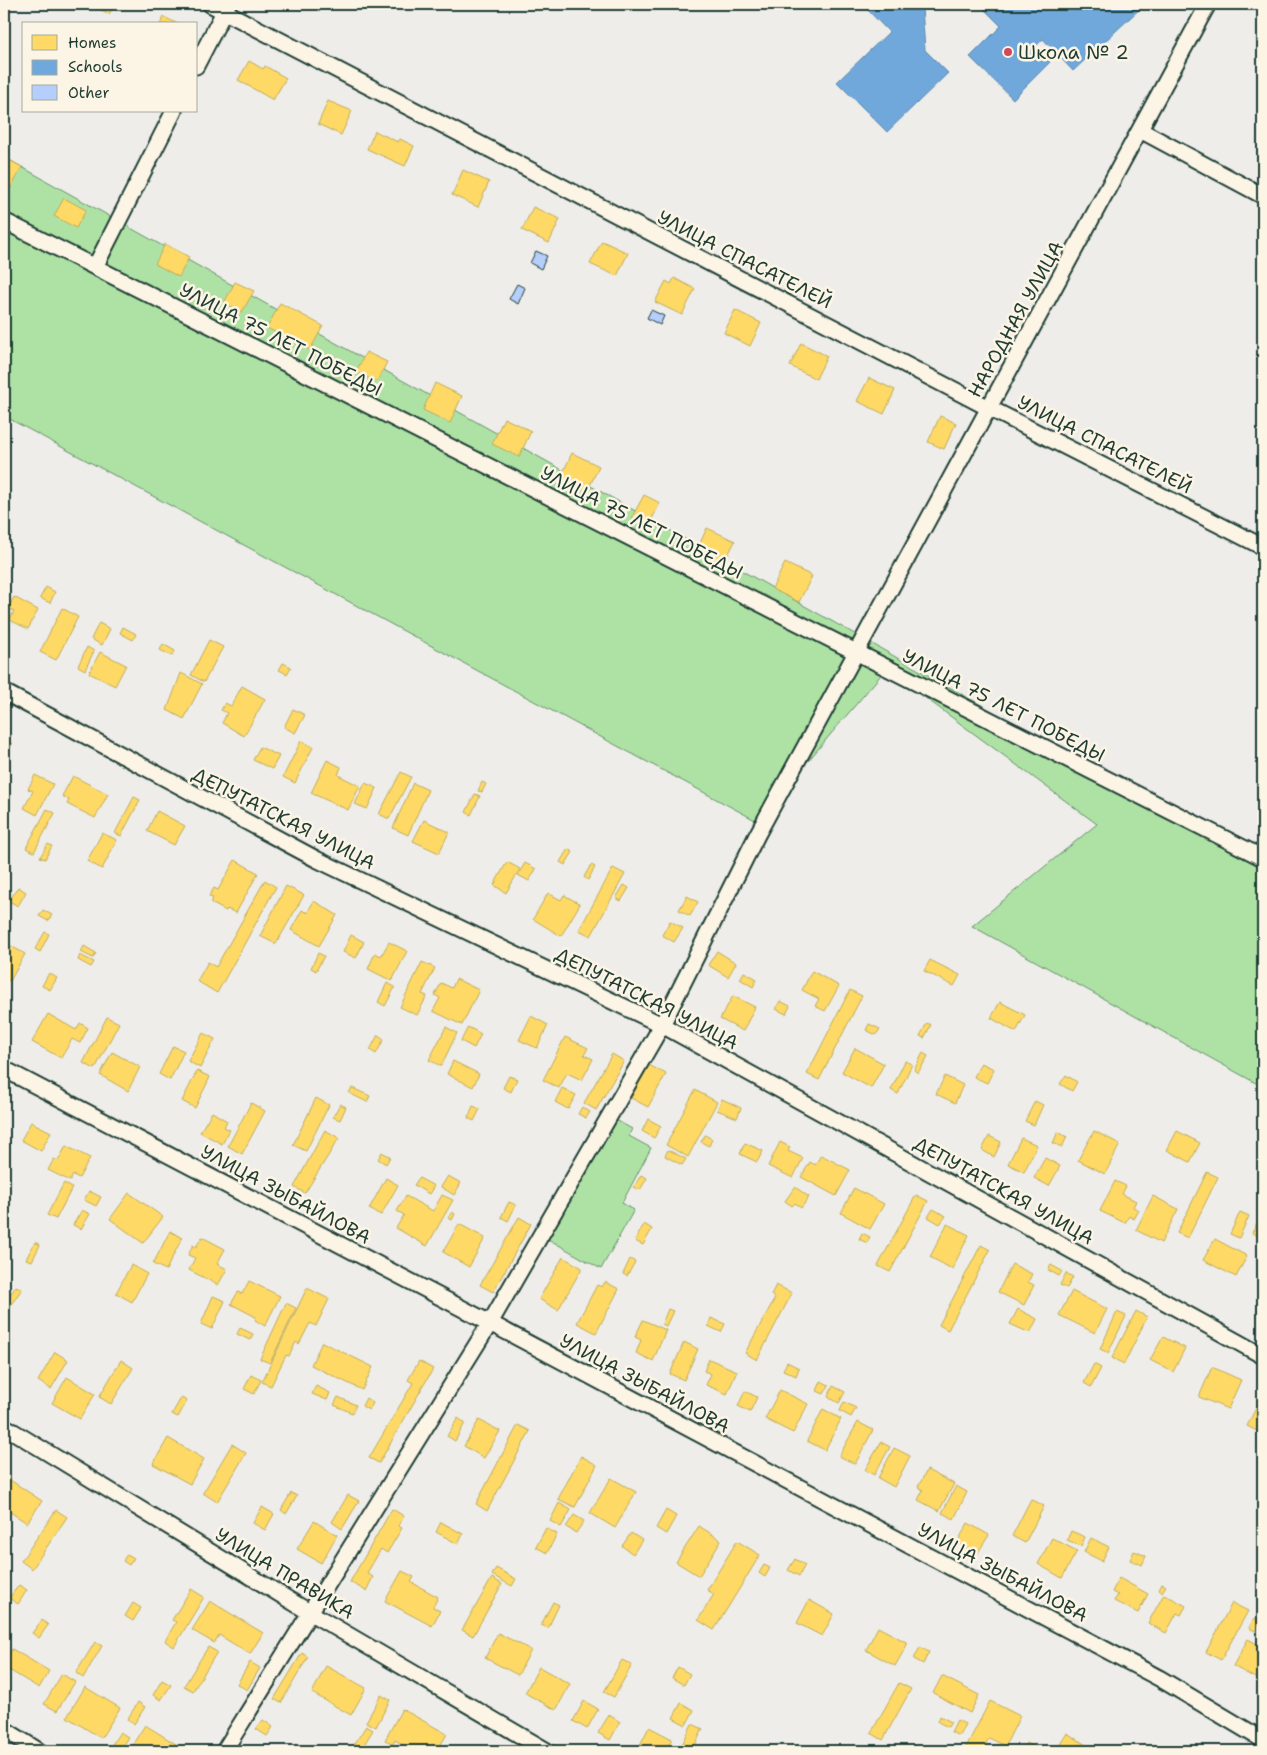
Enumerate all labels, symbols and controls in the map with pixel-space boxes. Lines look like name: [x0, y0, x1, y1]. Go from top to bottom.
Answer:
legend: [22, 22, 198, 112]
text: Homes: [68, 33, 116, 53]
place label: Школа № 2: [1018, 40, 1129, 65]
marker: Школа № 2: [1002, 46, 1014, 58]
text: Schools: [68, 57, 123, 77]
text: Other: [68, 83, 110, 103]
street label: УЛИЦА СПАСАТЕЛЕЙ: [653, 205, 836, 314]
street label: НАРОДНАЯ УЛИЦА: [962, 236, 1069, 402]
street label: УЛИЦА 75 ЛЕТ ПОБЕДЫ: [175, 277, 386, 401]
street label: УЛИЦА СПАСАТЕЛЕЙ: [1013, 390, 1196, 499]
street label: УЛИЦА 75 ЛЕТ ПОБЕДЫ: [536, 460, 747, 584]
street label: УЛИЦА 75 ЛЕТ ПОБЕДЫ: [898, 643, 1109, 767]
street label: ДЕПУТАТСКАЯ УЛИЦА: [188, 761, 380, 876]
street label: ДЕПУТАТСКАЯ УЛИЦА: [551, 941, 743, 1056]
street label: ДЕПУТАТСКАЯ УЛИЦА: [909, 1131, 1098, 1250]
street label: УЛИЦА ЗЫБАЙЛОВА: [197, 1139, 375, 1250]
street label: УЛИЦА ЗЫБАЙЛОВА: [556, 1328, 734, 1439]
street label: УЛИЦА ЗЫБАЙЛОВА: [914, 1517, 1092, 1628]
street label: УЛИЦА ПРАВИКА: [211, 1522, 359, 1625]

